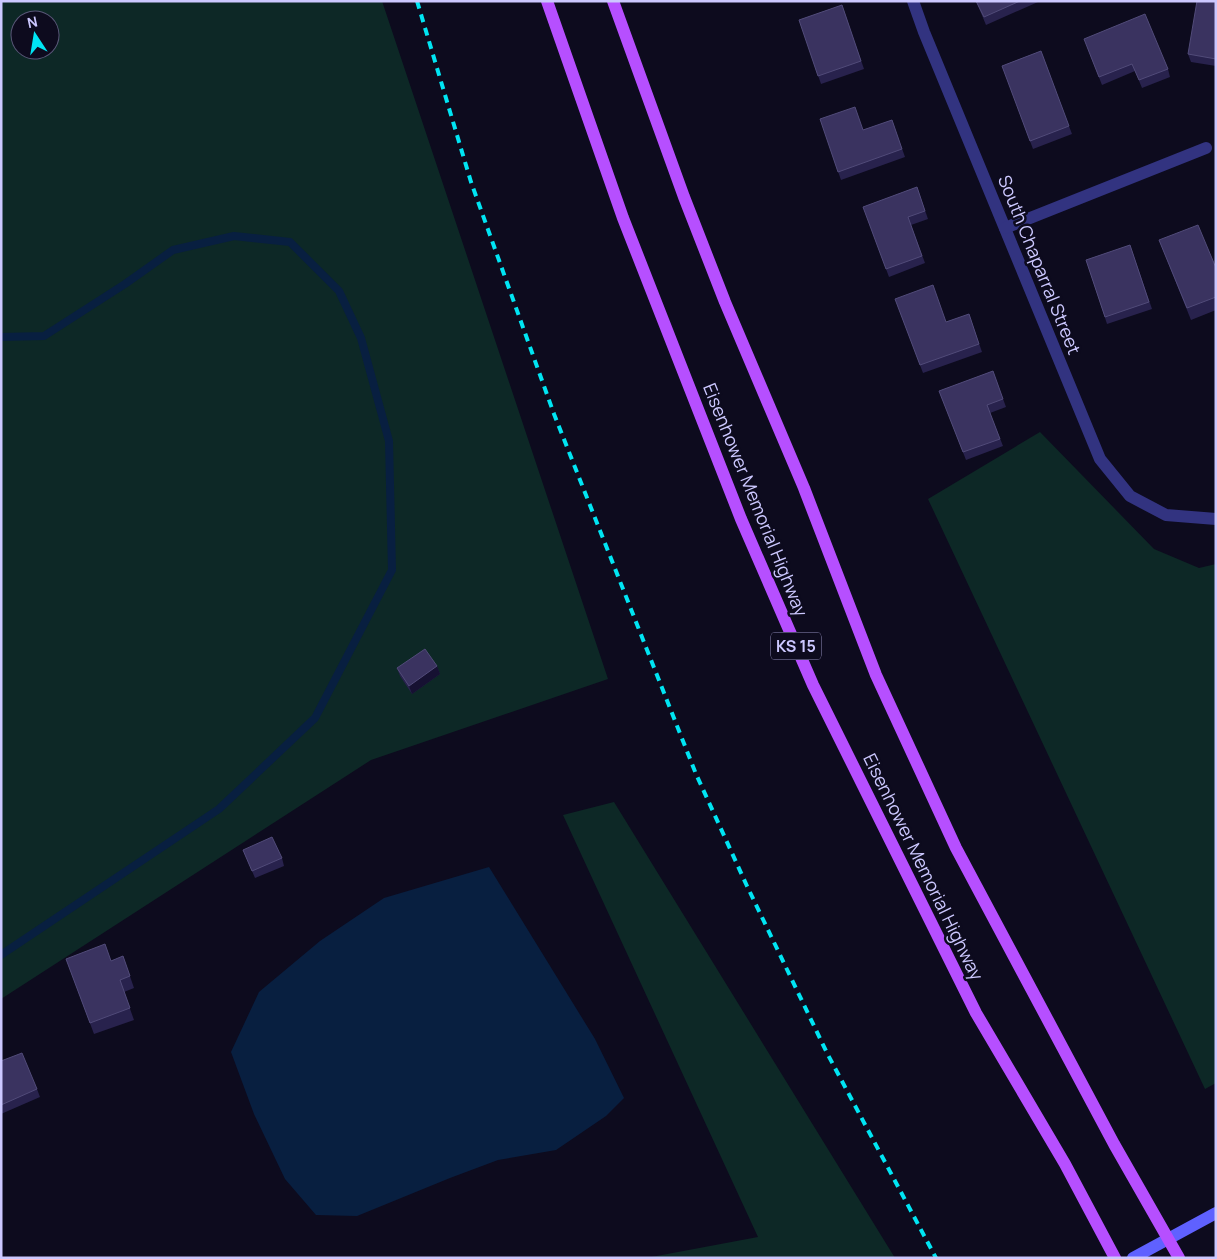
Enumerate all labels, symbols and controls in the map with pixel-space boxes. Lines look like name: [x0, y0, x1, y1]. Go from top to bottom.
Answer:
north arrow: [10, 10, 60, 60]
text: N: [25, 11, 39, 32]
street label: South Chaparral Street: [993, 171, 1087, 358]
street label: Eisenhower Memorial Highway: [698, 379, 814, 620]
road number: KS 15: [771, 632, 821, 659]
street label: Eisenhower Memorial Highway: [858, 749, 990, 984]

